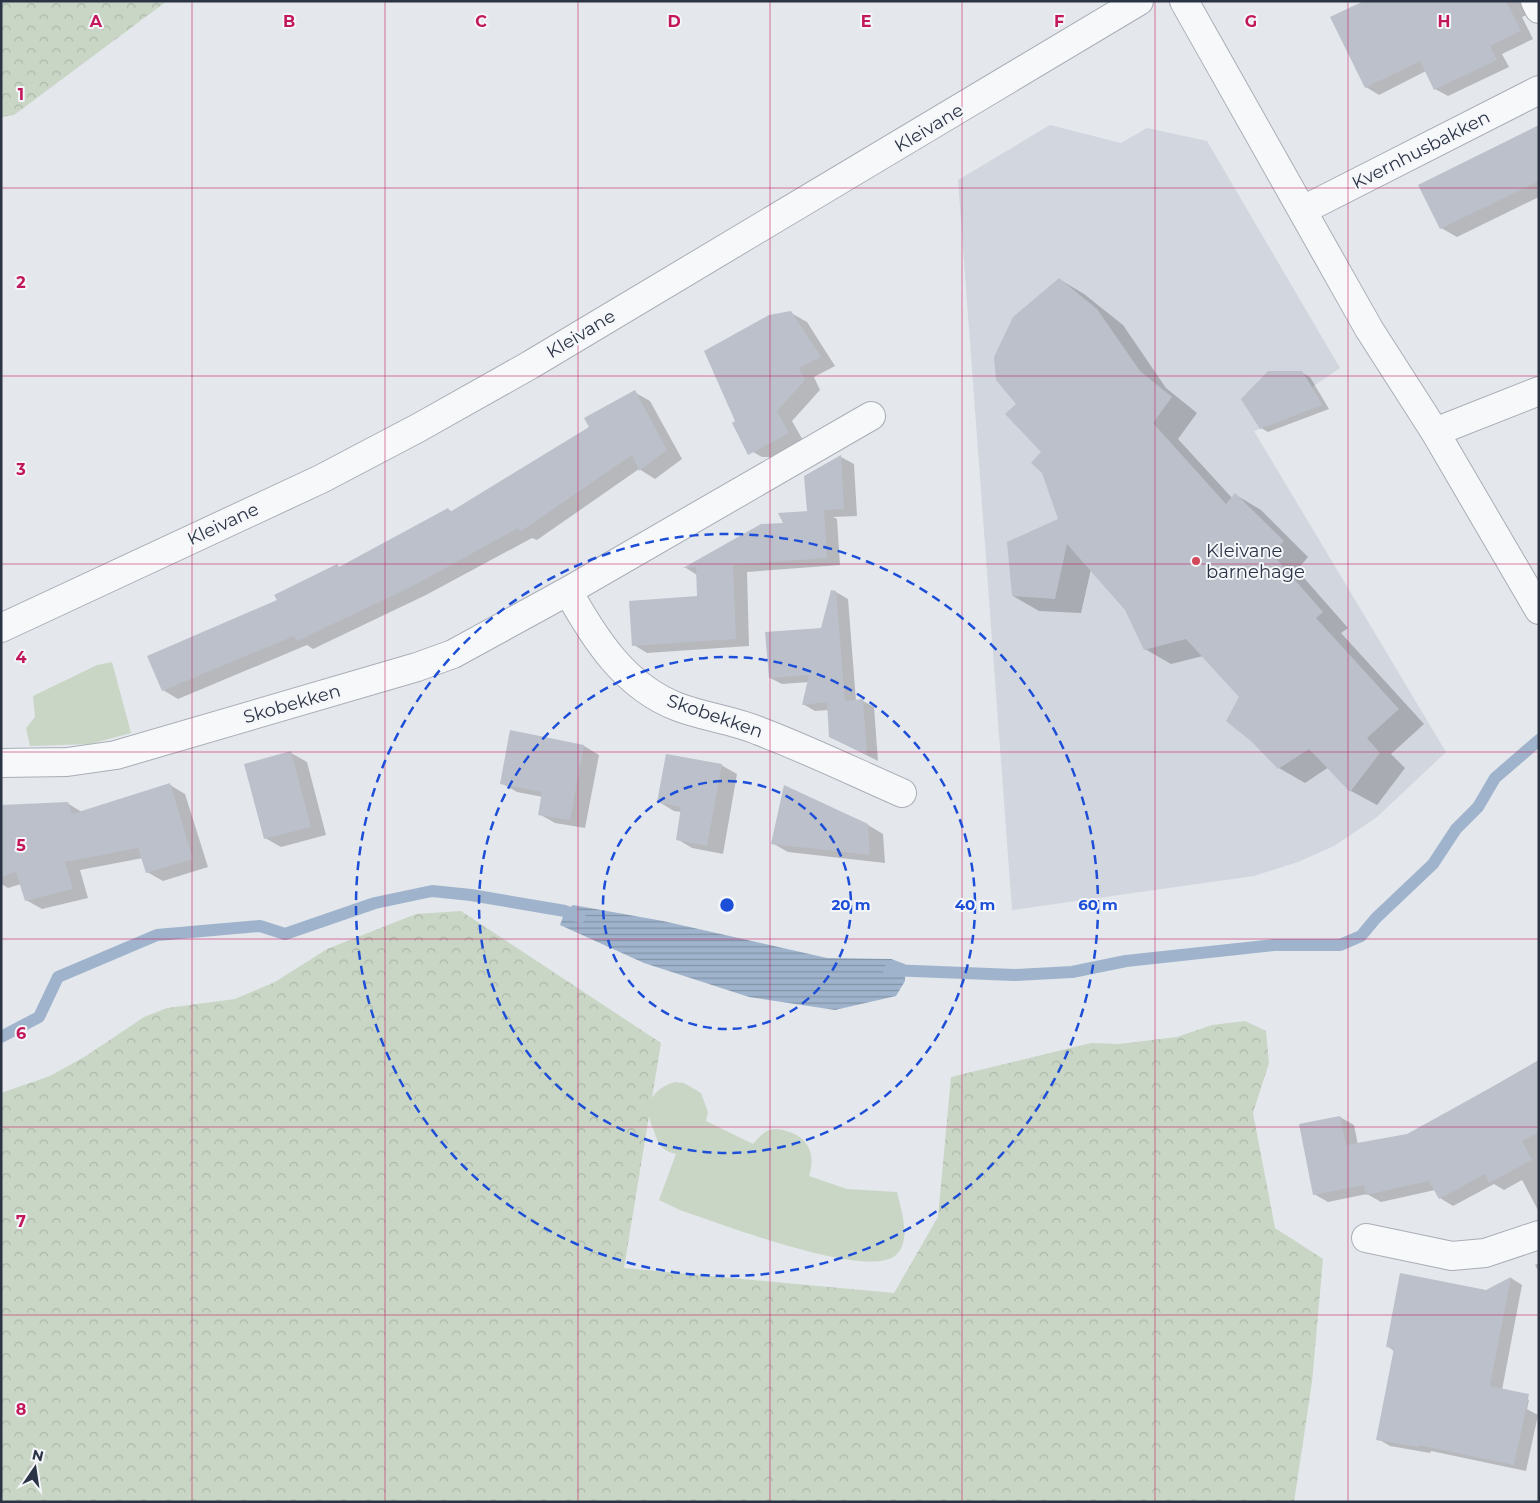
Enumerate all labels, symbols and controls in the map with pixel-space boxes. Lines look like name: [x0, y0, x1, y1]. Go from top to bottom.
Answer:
text: A: [89, 12, 103, 31]
text: B: [283, 12, 295, 31]
text: C: [475, 12, 487, 31]
text: D: [667, 12, 681, 31]
text: E: [861, 12, 871, 31]
text: F: [1054, 12, 1064, 31]
text: G: [1245, 12, 1257, 31]
text: H: [1438, 12, 1450, 31]
text: 1: [18, 85, 24, 104]
street label: Kleivane: [891, 99, 968, 157]
street label: Kvernhusbakken: [1348, 106, 1494, 194]
text: 2: [16, 273, 26, 292]
street label: Kleivane: [543, 305, 620, 363]
text: 3: [15, 460, 26, 479]
street label: Kleivane: [184, 498, 262, 550]
place label: Kleivane barnehage: [1206, 540, 1305, 583]
marker: Kleivane barnehage: [1190, 555, 1202, 567]
text: 4: [15, 648, 27, 667]
street label: Skobekken: [241, 680, 343, 728]
street label: Skobekken: [664, 689, 766, 743]
text: 5: [16, 836, 26, 855]
text: 20 m: [831, 895, 871, 914]
text: 40 m: [955, 895, 995, 914]
text: 60 m: [1078, 895, 1118, 914]
centre of rings: [718, 896, 736, 914]
text: 6: [16, 1024, 26, 1043]
text: 7: [16, 1212, 26, 1231]
text: 8: [16, 1400, 26, 1419]
north arrow: [10, 1443, 60, 1493]
text: N: [30, 1445, 45, 1465]

